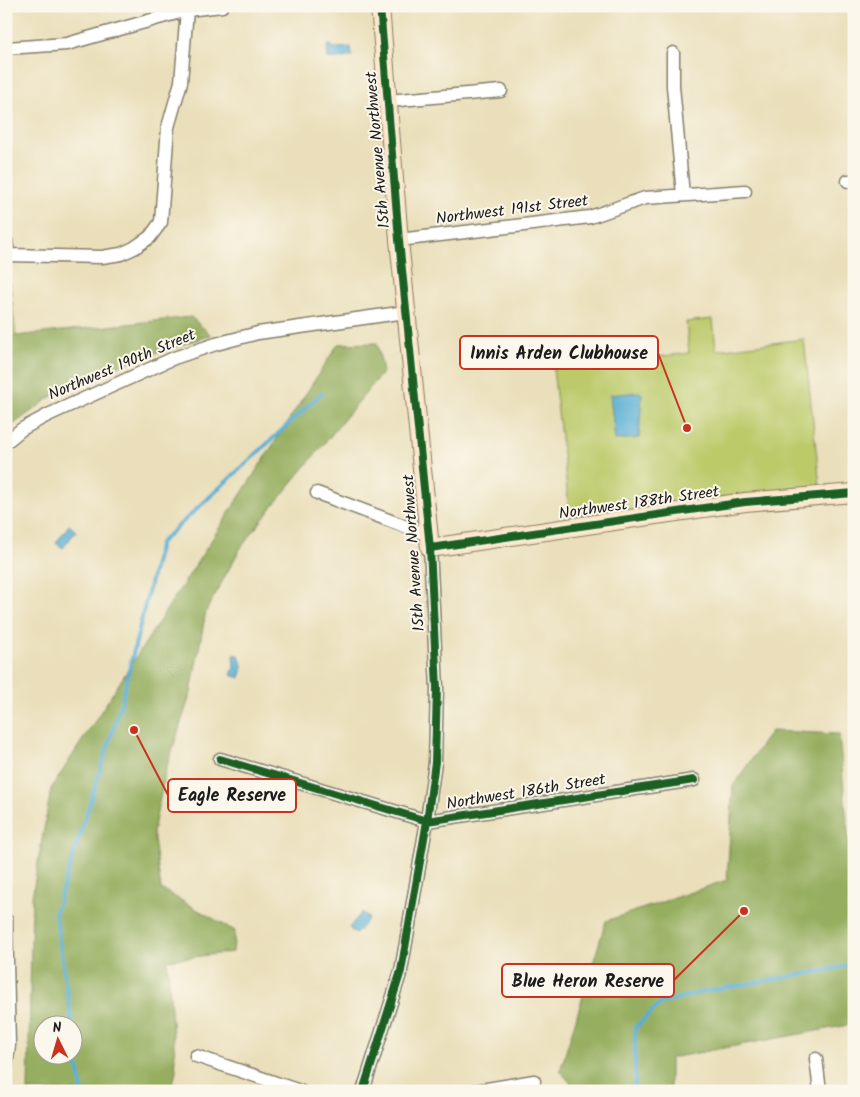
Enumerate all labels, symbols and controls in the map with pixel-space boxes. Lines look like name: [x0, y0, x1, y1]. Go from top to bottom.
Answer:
street label: 15th Avenue Northwest: [359, 70, 397, 230]
street label: Northwest 191st Street: [434, 188, 590, 232]
street label: Northwest 190th Street: [44, 322, 200, 407]
callout: Innis Arden Clubhouse: [460, 336, 658, 369]
text: Innis Arden Clubhouse: [470, 340, 648, 369]
street label: 15th Avenue Northwest: [396, 473, 432, 632]
street label: Northwest 188th Street: [557, 479, 722, 527]
street label: Northwest 186th Street: [445, 767, 608, 817]
callout: Eagle Reserve: [168, 779, 296, 812]
text: Eagle Reserve: [178, 782, 286, 811]
callout: Blue Heron Reserve: [502, 964, 674, 997]
text: Blue Heron Reserve: [512, 968, 664, 997]
north arrow: [32, 1014, 82, 1064]
text: N: [52, 1017, 62, 1039]

